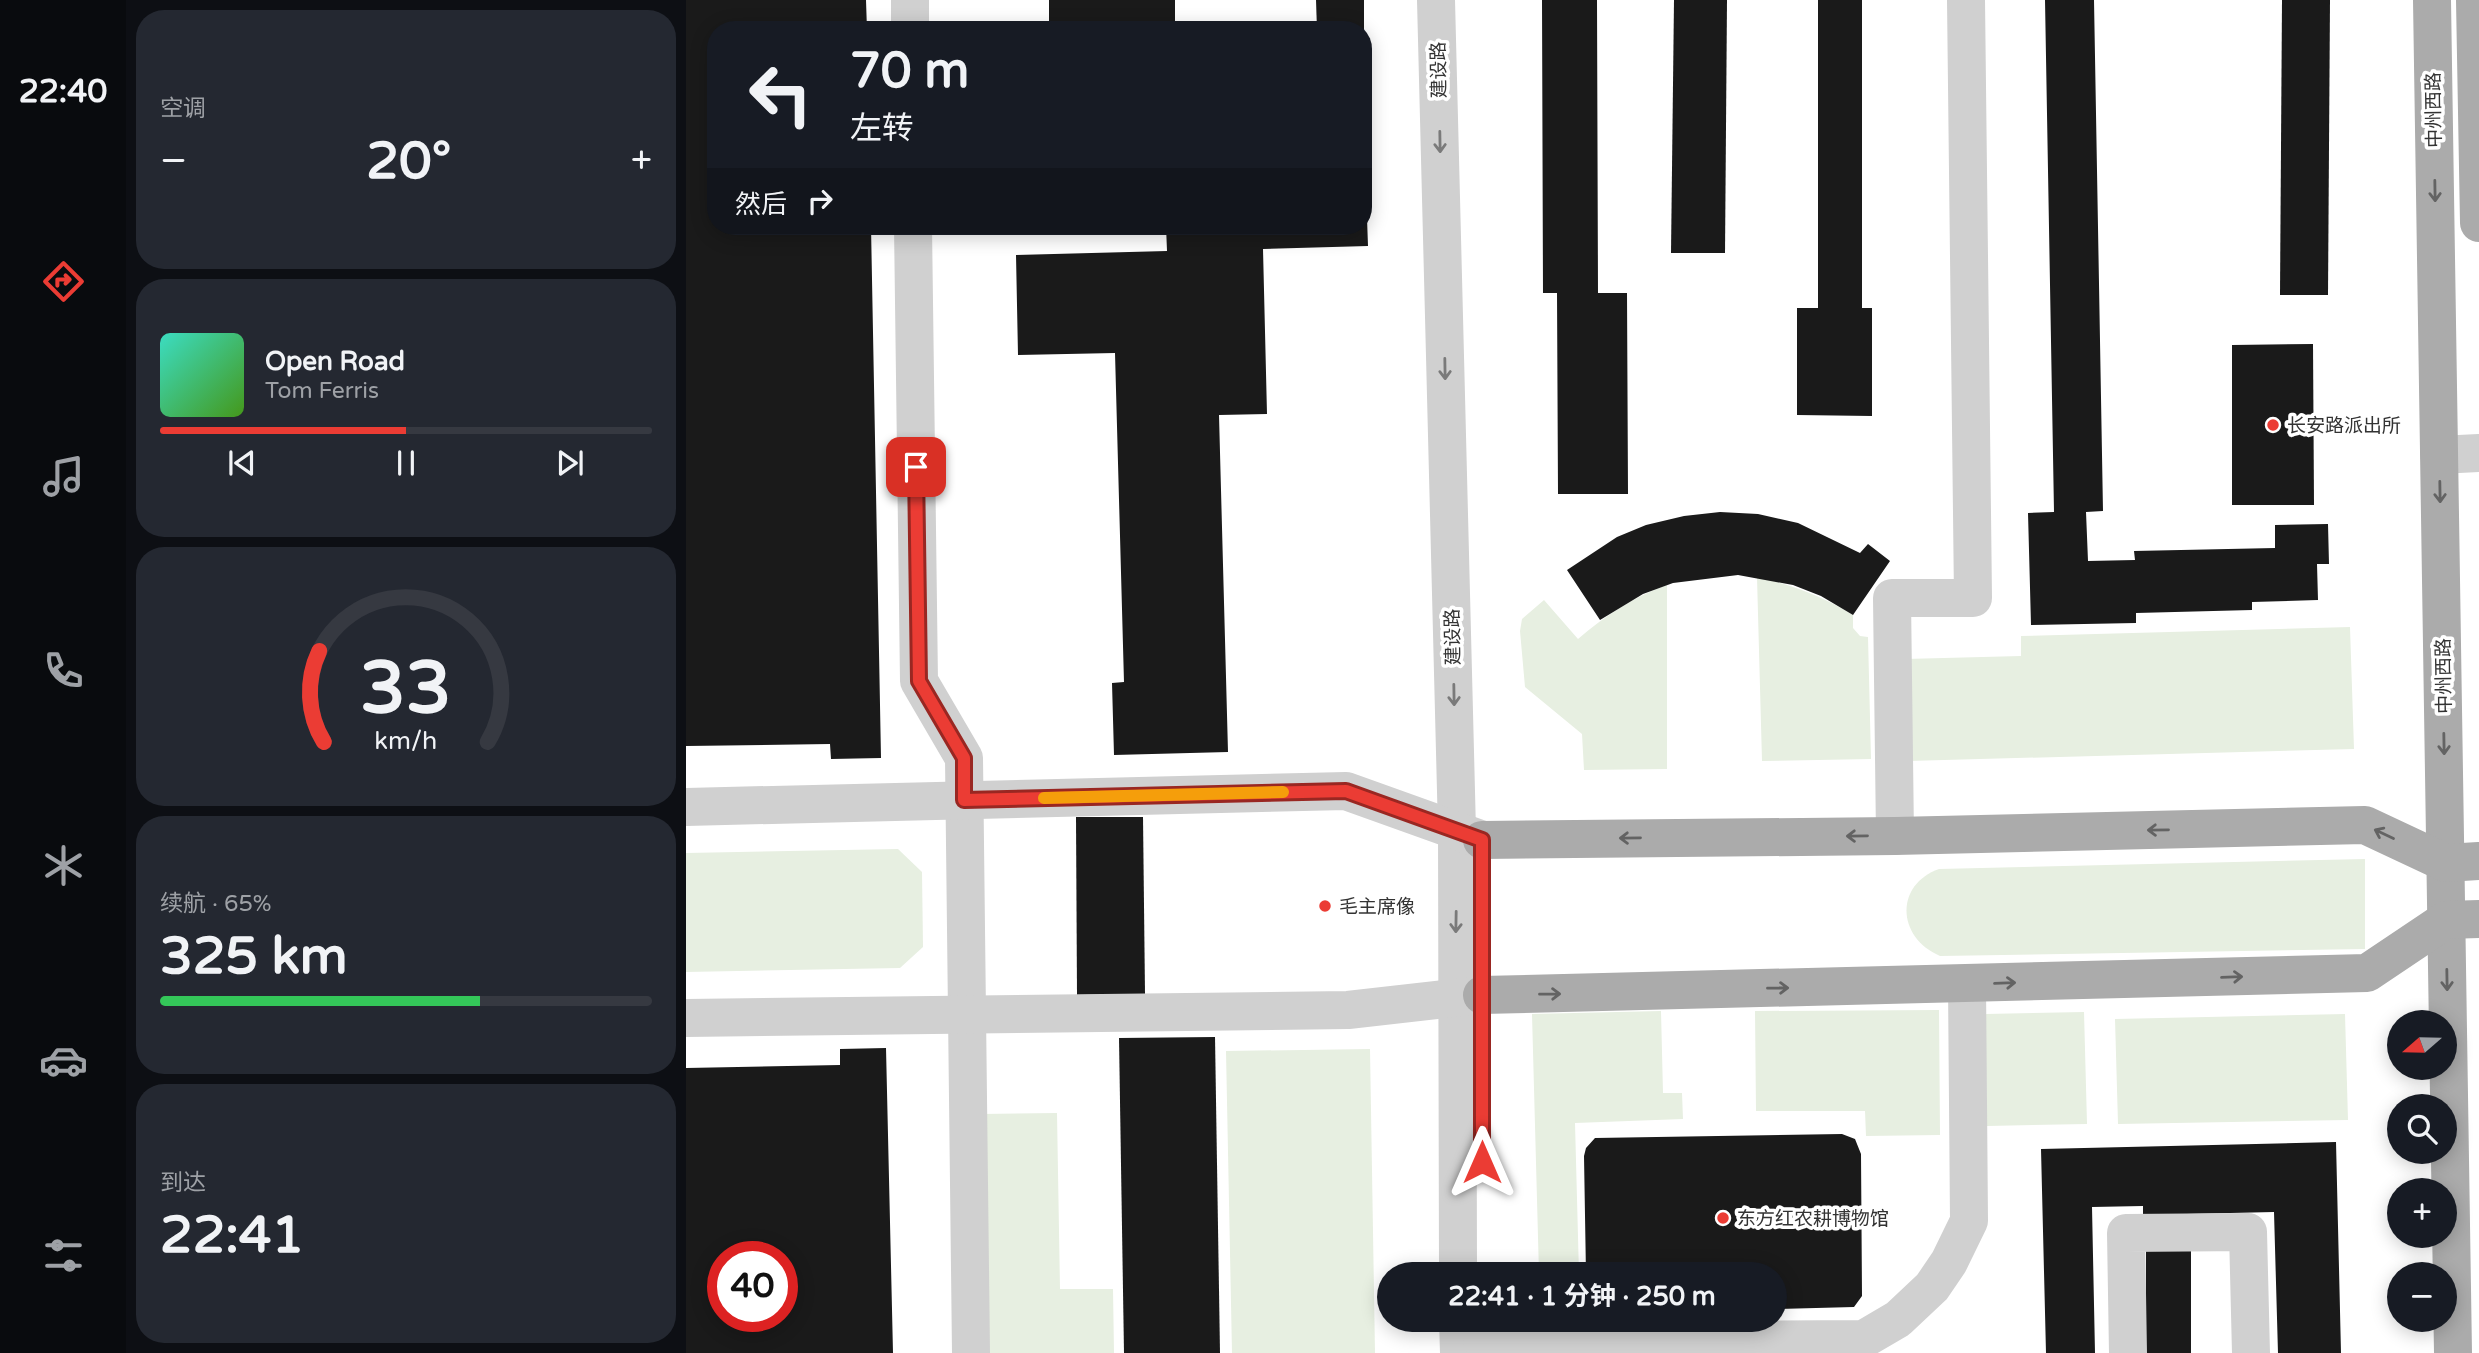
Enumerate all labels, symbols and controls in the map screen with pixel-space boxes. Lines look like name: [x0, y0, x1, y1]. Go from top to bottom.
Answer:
street label: 建设路: [1428, 41, 1450, 99]
text: 70 m: [850, 42, 969, 101]
icon: left: [735, 49, 826, 140]
street label: 中州西路: [2422, 72, 2446, 148]
text: 22:40: [19, 73, 107, 111]
text: 空调: [160, 95, 206, 123]
text: 左转: [850, 110, 914, 148]
text: 20°: [366, 130, 451, 193]
one-way arrow: [1433, 130, 1447, 153]
text: −: [160, 138, 187, 184]
text: +: [631, 138, 652, 184]
one-way arrow: [2428, 179, 2441, 202]
icon: right: [801, 182, 839, 220]
text: 然后: [735, 189, 787, 220]
icon: directions: [39, 257, 88, 306]
text: Open Road: [265, 346, 405, 377]
one-way arrow: [1439, 357, 1452, 380]
text: Tom Ferris: [265, 377, 379, 405]
place label: 长安路派出所: [2287, 415, 2401, 437]
marker: 长安路派出所: [2265, 417, 2281, 433]
pin: [886, 437, 946, 497]
icon: previous: [223, 444, 261, 482]
icon: pause: [387, 444, 425, 482]
icon: next: [551, 444, 589, 482]
icon: arrive: [897, 448, 935, 486]
icon: music: [39, 452, 88, 501]
one-way arrow: [2433, 480, 2446, 503]
street label: 建设路: [1442, 608, 1464, 666]
street label: 中州西路: [2432, 638, 2456, 714]
icon: phone: [39, 646, 88, 695]
text: 33: [360, 646, 452, 734]
one-way arrow: [1447, 683, 1460, 706]
text: km/h: [375, 726, 437, 756]
one-way arrow: [2437, 732, 2451, 755]
one-way arrow: [2147, 823, 2170, 837]
one-way arrow: [2374, 827, 2395, 840]
one-way arrow: [1846, 829, 1869, 843]
one-way arrow: [1619, 831, 1642, 845]
icon: climate: [39, 841, 88, 890]
text: 续航 · 65%: [160, 890, 272, 918]
place label: 毛主席像: [1339, 896, 1415, 918]
marker: 毛主席像: [1317, 898, 1333, 914]
one-way arrow: [1449, 910, 1463, 933]
text: 325 km: [160, 925, 348, 988]
one-way arrow: [2440, 968, 2454, 991]
one-way arrow: [2221, 970, 2244, 983]
one-way arrow: [1993, 976, 2016, 989]
one-way arrow: [1766, 982, 1789, 995]
one-way arrow: [1538, 988, 1561, 1001]
north arrow: [2387, 1010, 2457, 1080]
map controls: [2387, 1010, 2457, 1332]
icon: car: [39, 1036, 88, 1085]
button: search: [2387, 1094, 2457, 1164]
position arrow: [1445, 1125, 1519, 1199]
text: 到达: [160, 1169, 206, 1197]
button: +: [2387, 1178, 2457, 1248]
text: 22:41: [160, 1204, 304, 1267]
place label: 东方红农耕博物馆: [1737, 1208, 1889, 1230]
marker: 东方红农耕博物馆: [1715, 1210, 1731, 1226]
icon: filters: [39, 1231, 88, 1280]
speed limit sign: 40: [707, 1241, 798, 1332]
button: −: [2387, 1262, 2457, 1332]
text: 22:41 · 1 分钟 · 250 m: [1448, 1281, 1716, 1312]

